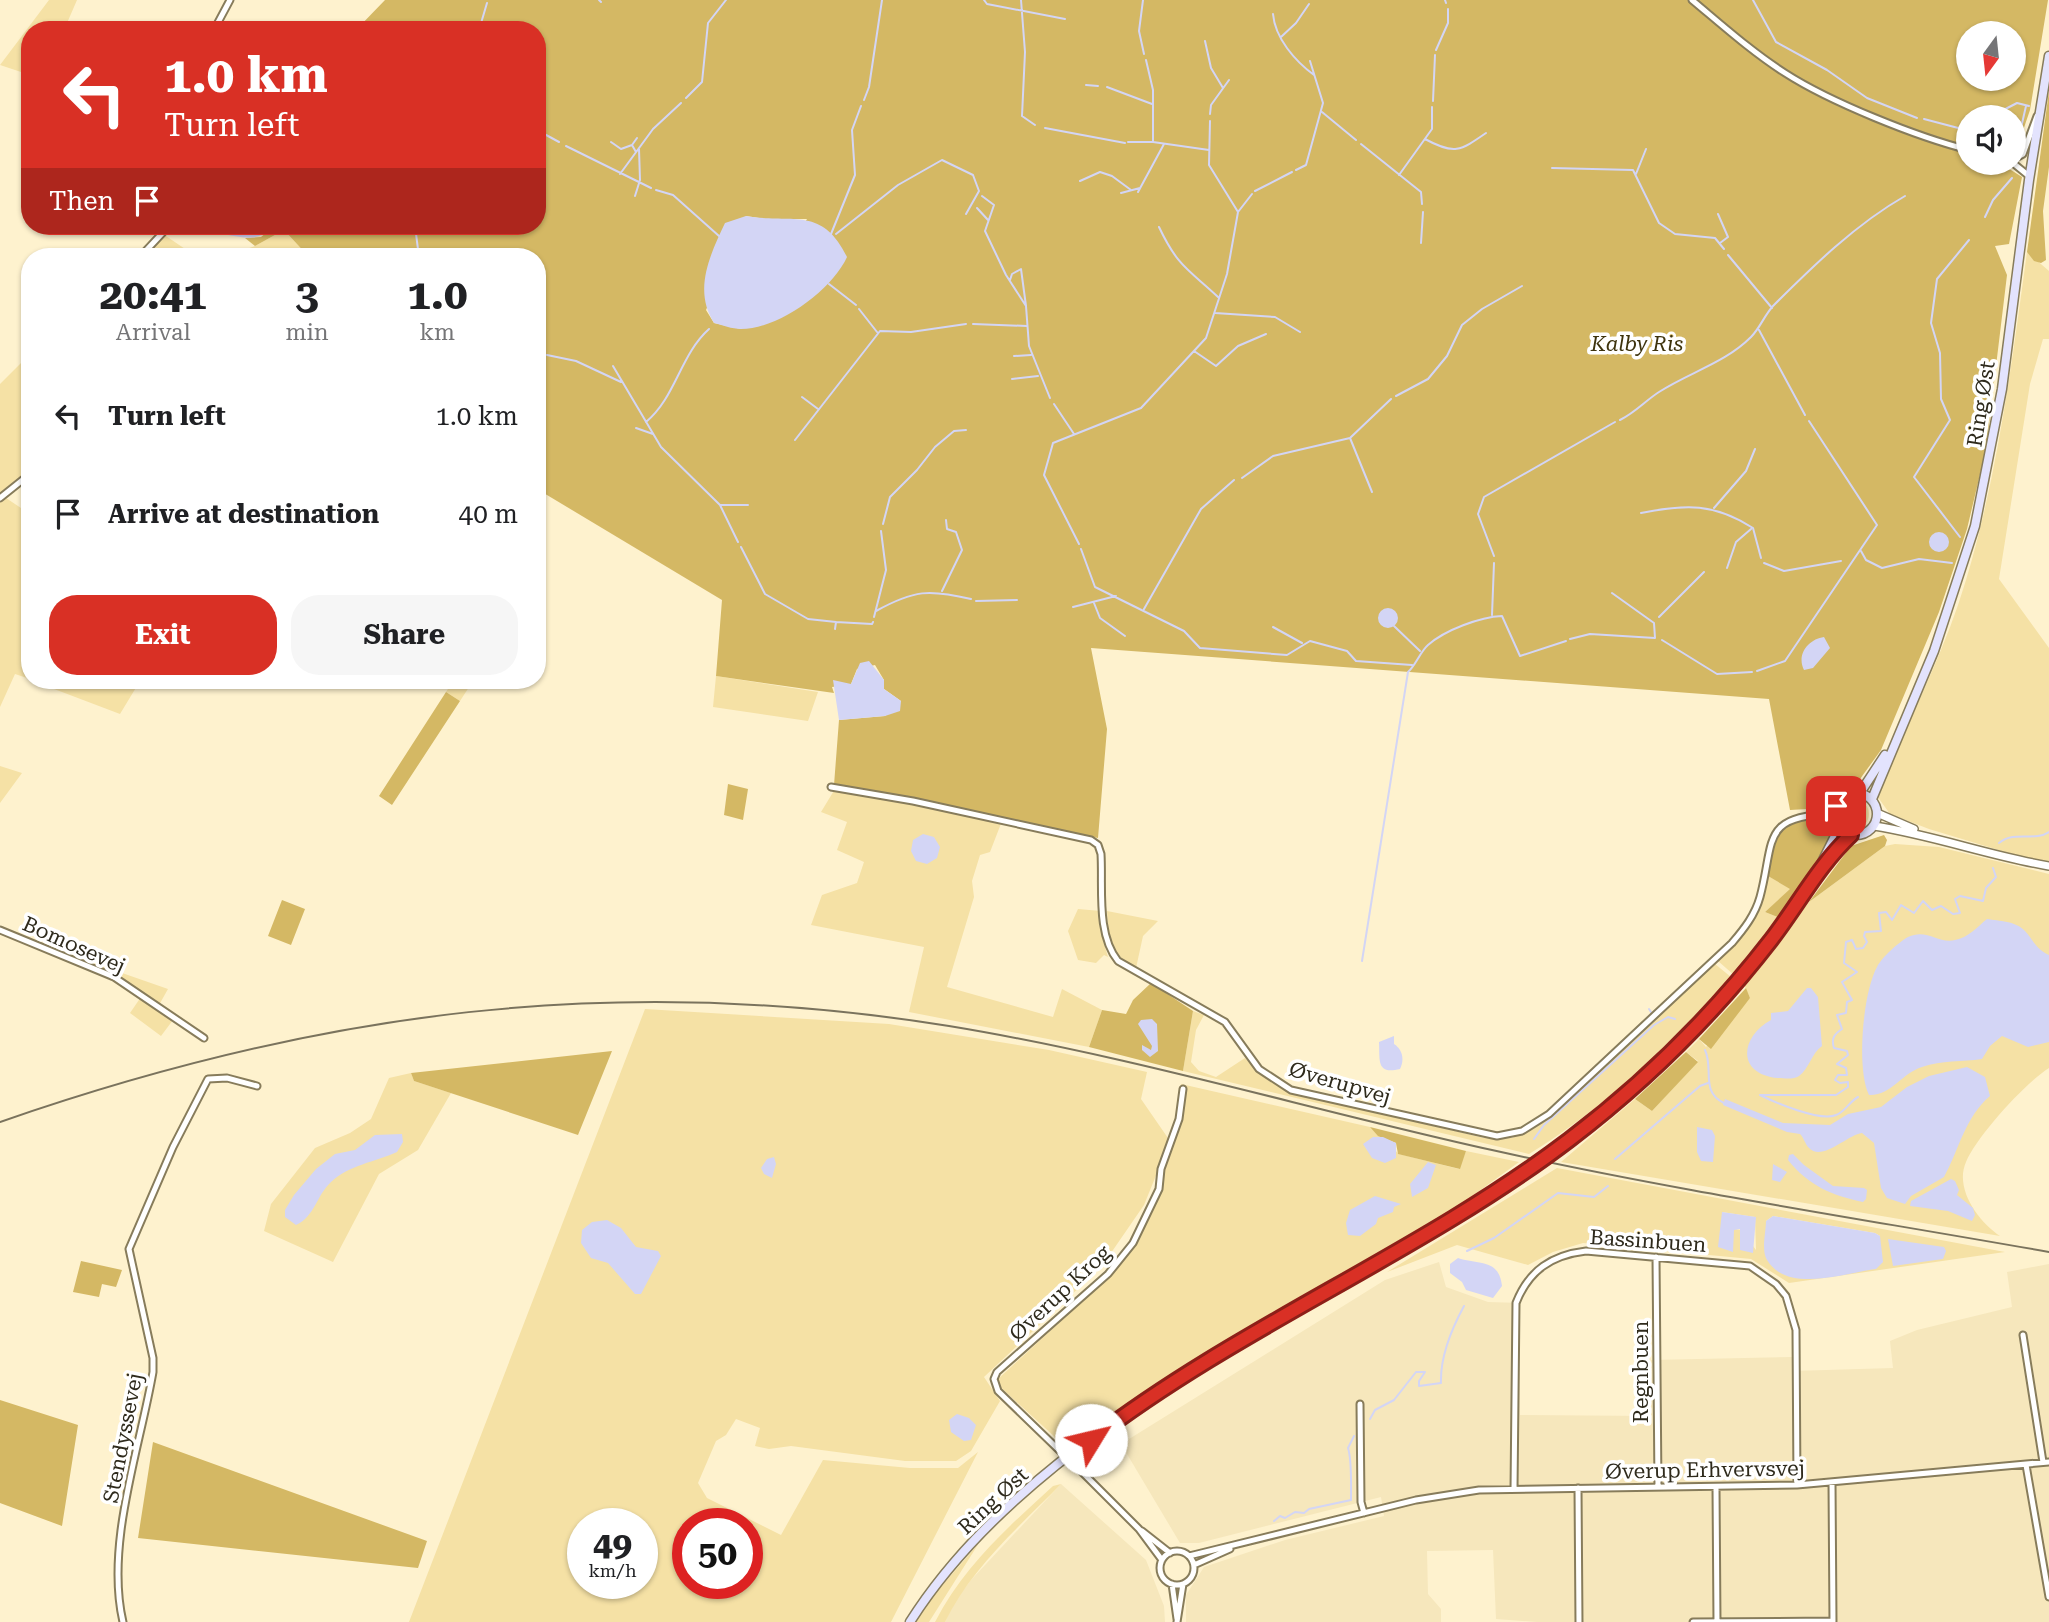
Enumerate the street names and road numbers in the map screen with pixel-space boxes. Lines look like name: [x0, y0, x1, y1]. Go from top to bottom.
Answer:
street label: Ring Øst: [1962, 359, 2000, 449]
street label: Bomosevej: [19, 912, 129, 978]
street label: Øverupvej: [1286, 1057, 1394, 1109]
street label: Bassinbuen: [1589, 1225, 1708, 1257]
street label: Øverup Krog: [1005, 1240, 1115, 1346]
street label: Regnbuen: [1629, 1320, 1653, 1423]
street label: Stendyssevej: [99, 1371, 147, 1505]
street label: Øverup Erhvervsvej: [1605, 1456, 1805, 1484]
street label: Ring Øst: [953, 1463, 1033, 1539]

